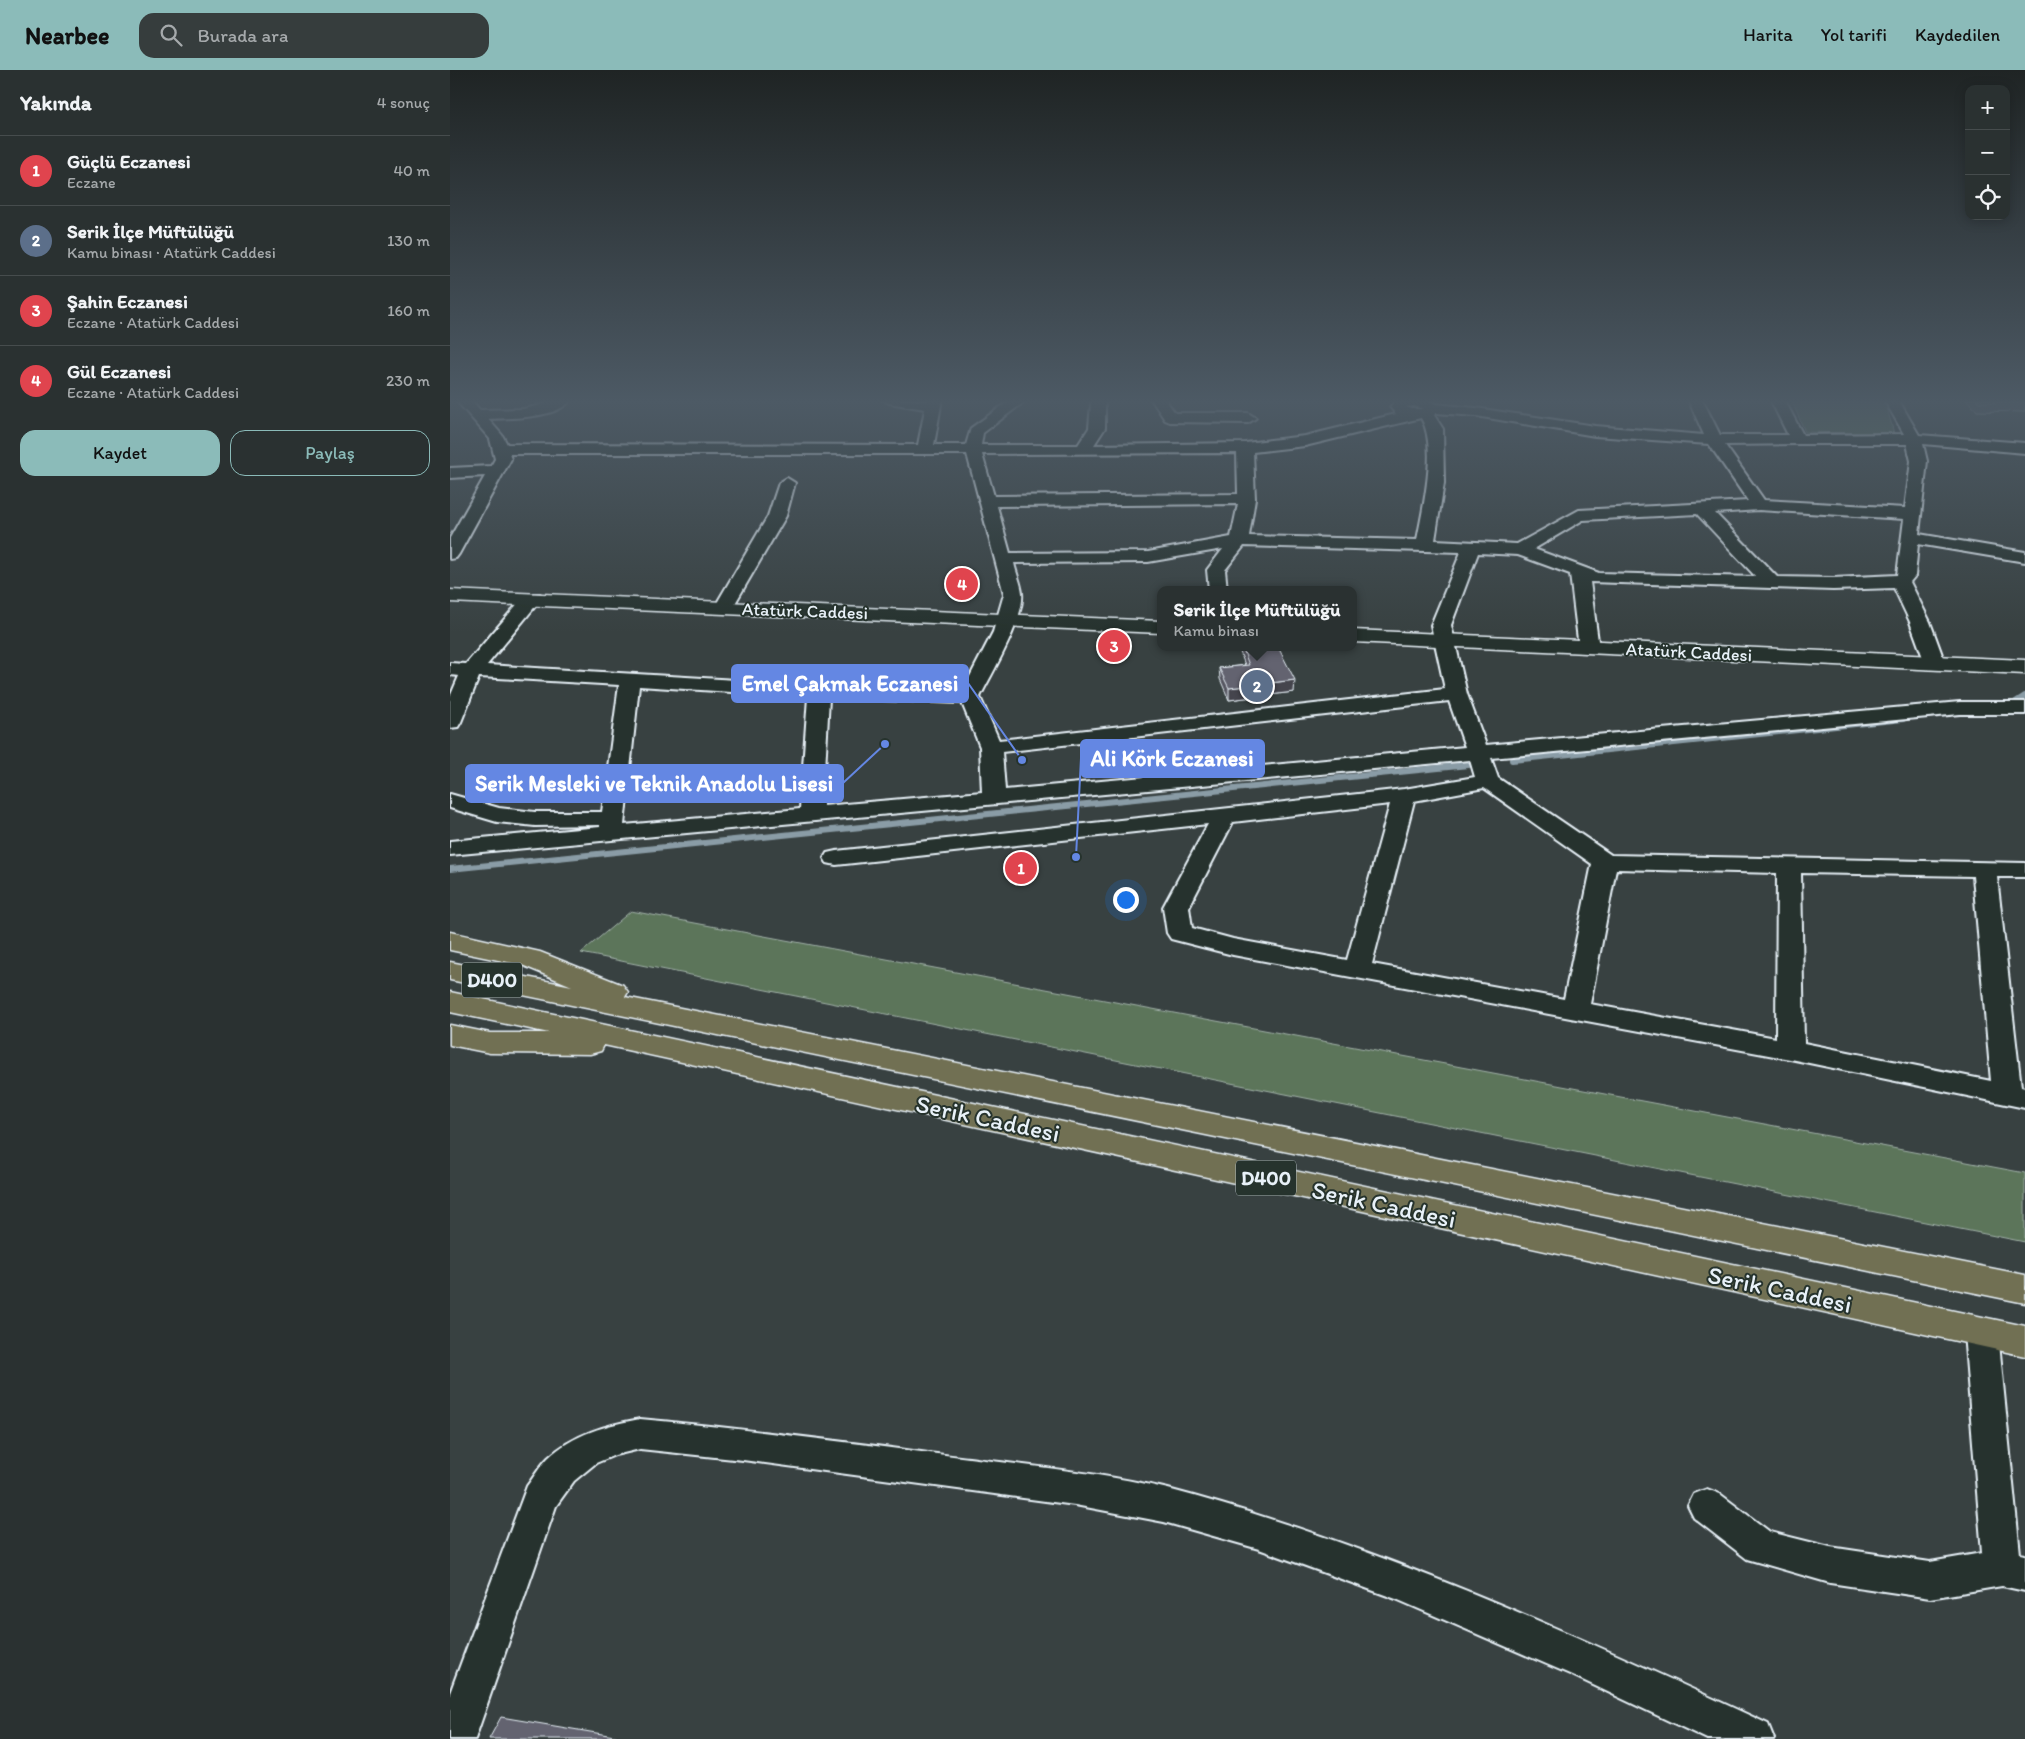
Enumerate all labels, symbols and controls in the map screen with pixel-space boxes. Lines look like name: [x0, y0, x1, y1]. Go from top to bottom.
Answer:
search box: [139, 13, 489, 58]
text: Nearbee: [25, 21, 109, 50]
icon: search: [157, 21, 185, 49]
text: Burada ara: [197, 24, 288, 47]
text: Harita: [1743, 24, 1793, 46]
text: Yol tarifi: [1821, 24, 1887, 46]
text: Kaydedilen: [1915, 24, 2000, 46]
map controls: [1965, 85, 2010, 220]
button: +: [1965, 85, 2010, 130]
text: Yakında: [20, 90, 92, 115]
text: 4 sonuç: [377, 93, 430, 112]
button: −: [1965, 130, 2010, 175]
text: Güçlü Eczanesi: [67, 150, 191, 173]
text: 1: [32, 161, 40, 180]
text: 40 m: [393, 161, 430, 180]
text: Eczane: [67, 173, 116, 192]
button: locate: [1965, 175, 2010, 220]
text: Serik İlçe Müftülüğü: [67, 220, 234, 243]
text: 2: [32, 231, 40, 250]
text: 130 m: [387, 231, 430, 250]
text: Kamu binası · Atatürk Caddesi: [67, 243, 276, 262]
text: Şahin Eczanesi: [67, 290, 188, 313]
text: 3: [32, 301, 40, 320]
text: 160 m: [387, 301, 430, 320]
text: Eczane · Atatürk Caddesi: [67, 313, 239, 332]
text: Gül Eczanesi: [67, 360, 171, 383]
text: 4: [31, 371, 41, 390]
text: 230 m: [386, 371, 430, 390]
text: Eczane · Atatürk Caddesi: [67, 383, 239, 402]
button: Kaydet: [20, 430, 220, 476]
button: Paylaş: [230, 430, 430, 476]
pin: 4: [946, 565, 978, 603]
popup: [1157, 586, 1357, 651]
street label: Atatürk Caddesi: [741, 598, 869, 624]
text: Serik İlçe Müftülüğü: [1174, 598, 1340, 621]
text: Kamu binası: [1174, 621, 1259, 640]
pin: 3: [1098, 627, 1130, 665]
street label: Atatürk Caddesi: [1625, 638, 1753, 666]
callout: Emel Çakmak Eczanesi: [732, 665, 968, 702]
pin: 2: [1241, 667, 1273, 705]
text: Emel Çakmak Eczanesi: [742, 670, 958, 697]
callout: Ali Körk Eczanesi: [1081, 740, 1264, 777]
text: Ali Körk Eczanesi: [1090, 745, 1253, 772]
callout: Serik Mesleki ve Teknik Anadolu Lisesi: [466, 765, 843, 802]
text: Serik Mesleki ve Teknik Anadolu Lisesi: [475, 770, 833, 797]
pin: 1: [1005, 849, 1037, 887]
your location: [1113, 887, 1139, 913]
road number: D400: [462, 962, 522, 998]
street label: Serik Caddesi: [913, 1088, 1063, 1148]
road number: D400: [1236, 1160, 1296, 1196]
street label: Serik Caddesi: [1309, 1174, 1459, 1234]
street label: Serik Caddesi: [1705, 1259, 1855, 1319]

